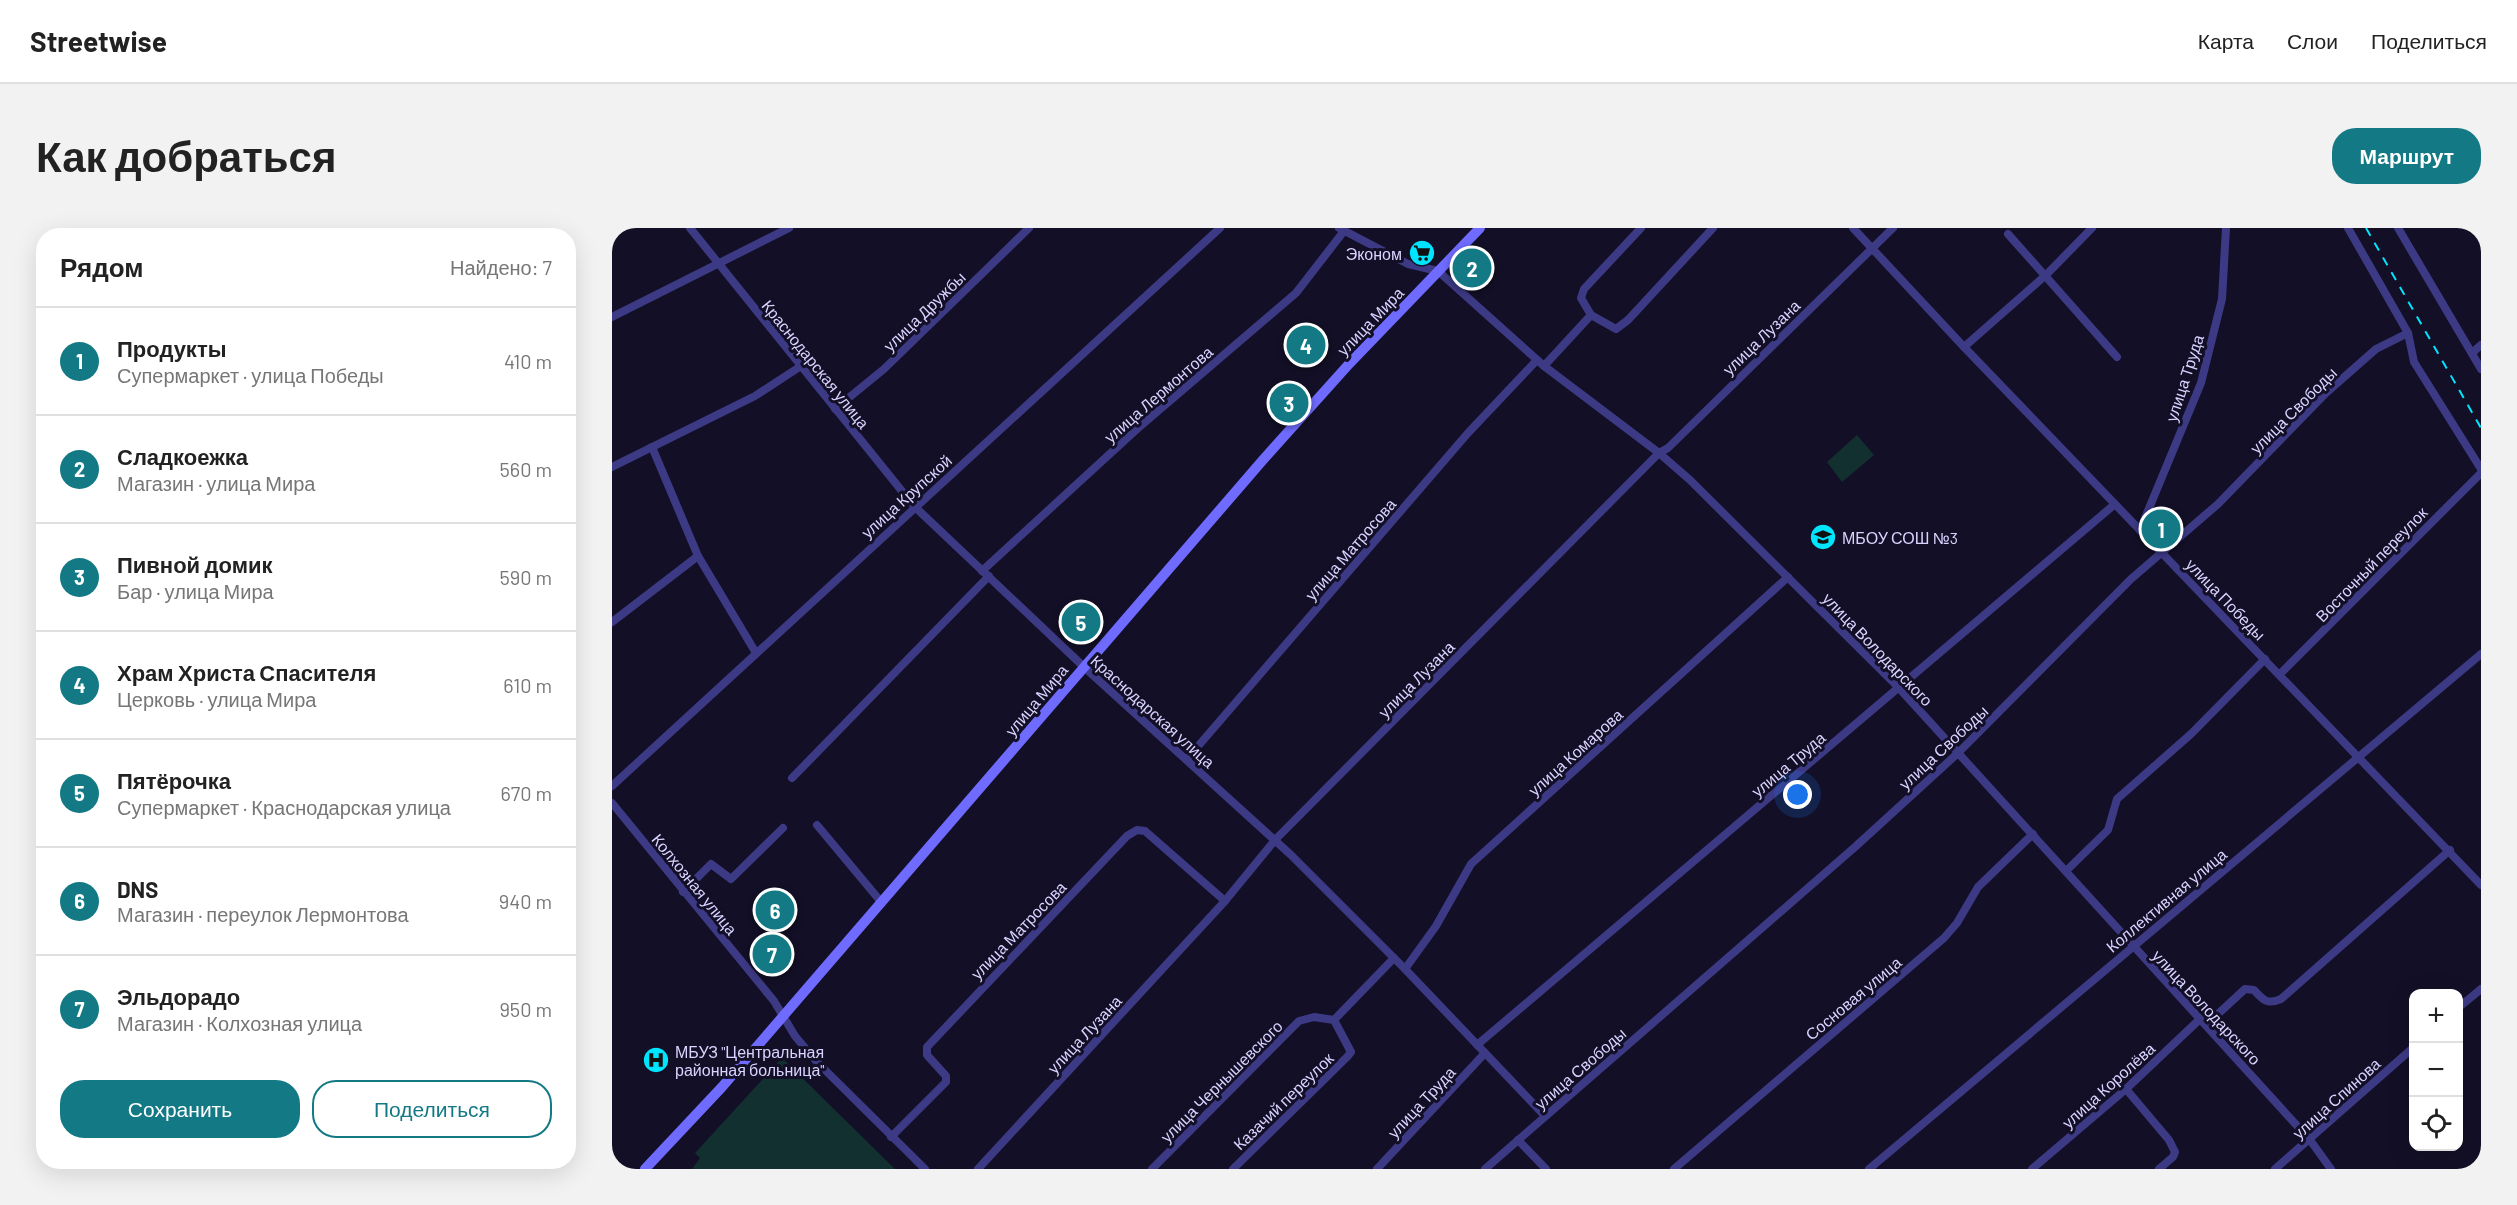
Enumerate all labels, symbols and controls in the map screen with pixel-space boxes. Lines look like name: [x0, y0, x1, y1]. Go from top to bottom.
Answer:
text: Streetwise: [30, 24, 167, 58]
text: Карта: [2198, 28, 2254, 53]
text: Слои: [2287, 28, 2338, 53]
text: Поделиться: [2371, 28, 2487, 53]
button: Маршрут: [2332, 128, 2481, 184]
text: Как добраться: [36, 130, 336, 180]
supermarket icon: Эконом: [1407, 238, 1437, 268]
place label: Эконом: [1346, 244, 1402, 263]
pin: 2: [1452, 246, 1492, 291]
text: Рядом: [60, 251, 143, 282]
text: Найдено: 7: [450, 255, 552, 279]
street label: улица Дружбы: [879, 267, 969, 355]
street label: улица Мира: [1333, 283, 1407, 359]
street label: улица Лузана: [1718, 295, 1804, 379]
street label: Краснодарская улица: [758, 296, 874, 432]
pin: 4: [1286, 322, 1326, 368]
street label: улица Труда: [2161, 332, 2207, 424]
text: Продукты: [117, 335, 226, 361]
street label: улица Лермонтова: [1100, 342, 1216, 446]
text: 1: [76, 349, 83, 373]
text: 410 m: [504, 349, 552, 373]
text: Супермаркет · улица Победы: [117, 363, 384, 387]
street label: улица Свободы: [2246, 363, 2340, 457]
pin: 3: [1270, 380, 1308, 426]
text: Сладкоежка: [117, 443, 248, 469]
street label: улица Крупской: [857, 450, 955, 542]
text: 2: [74, 457, 85, 481]
text: 560 m: [500, 457, 552, 481]
text: Магазин · улица Мира: [117, 471, 315, 495]
street label: улица Матросова: [1301, 494, 1399, 604]
street label: Восточный переулок: [2311, 502, 2431, 625]
pin: 1: [2142, 506, 2180, 552]
school or university icon: МБОУ СОШ №3: [1808, 522, 1838, 552]
place label: МБОУ СОШ №3: [1842, 528, 1958, 547]
text: Пивной домик: [117, 551, 272, 577]
street label: улица Победы: [2182, 554, 2270, 644]
text: 3: [74, 565, 85, 589]
text: 590 m: [499, 565, 552, 589]
text: Бар · улица Мира: [117, 579, 274, 603]
street label: улица Володарского: [1819, 588, 1937, 710]
pin: 5: [1062, 600, 1100, 644]
street label: улица Лузана: [1374, 637, 1458, 721]
street label: Краснодарская улица: [1087, 650, 1219, 772]
text: Храм Христа Спасителя: [117, 659, 376, 685]
street label: улица Мира: [1001, 660, 1071, 740]
text: 4: [73, 673, 86, 697]
text: 610 m: [503, 673, 552, 697]
text: Церковь · улица Мира: [117, 687, 316, 711]
street label: улица Свободы: [1895, 701, 1991, 793]
street label: улица Комарова: [1524, 705, 1626, 799]
street label: улица Труда: [1747, 728, 1829, 800]
text: Пятёрочка: [117, 767, 231, 793]
your location: [1783, 780, 1812, 809]
text: 5: [74, 781, 85, 805]
text: 670 m: [500, 781, 552, 805]
text: Супермаркет · Краснодарская улица: [117, 795, 451, 819]
street label: Колхозная улица: [648, 830, 742, 938]
street label: Коллективная улица: [2102, 844, 2230, 956]
text: DNS: [117, 876, 158, 902]
street label: улица Матросова: [966, 877, 1070, 983]
pin: 6: [756, 888, 794, 932]
text: 6: [74, 889, 85, 913]
text: 940 m: [499, 889, 552, 913]
text: Магазин · переулок Лермонтова: [117, 902, 409, 926]
pin: 7: [752, 932, 792, 976]
street label: улица Володарского: [2149, 946, 2265, 1068]
street label: Сосновая улица: [1801, 952, 1905, 1044]
text: Эльдорадо: [117, 983, 240, 1009]
map controls: [2409, 989, 2463, 1151]
button: +: [2409, 989, 2463, 1043]
street label: улица Лузана: [1043, 991, 1125, 1077]
text: 7: [75, 997, 84, 1021]
text: 950 m: [499, 997, 552, 1021]
text: Магазин · Колхозная улица: [117, 1011, 362, 1035]
street label: улица Чернышевского: [1156, 1016, 1286, 1146]
street label: улица Свободы: [1531, 1023, 1629, 1113]
street label: улица Королёва: [2058, 1038, 2158, 1132]
place label: МБУЗ "Центральная районная больница": [675, 1042, 825, 1079]
button: −: [2409, 1043, 2463, 1097]
hospital icon: МБУЗ "Центральная районная больница": [641, 1045, 671, 1075]
street label: Казачий переулок: [1229, 1048, 1338, 1154]
street label: улица Спинова: [2288, 1054, 2384, 1142]
street label: улица Труда: [1383, 1062, 1459, 1142]
button: Сохранить: [60, 1080, 300, 1138]
button: Поделиться: [312, 1080, 552, 1138]
button: locate: [2409, 1097, 2463, 1151]

